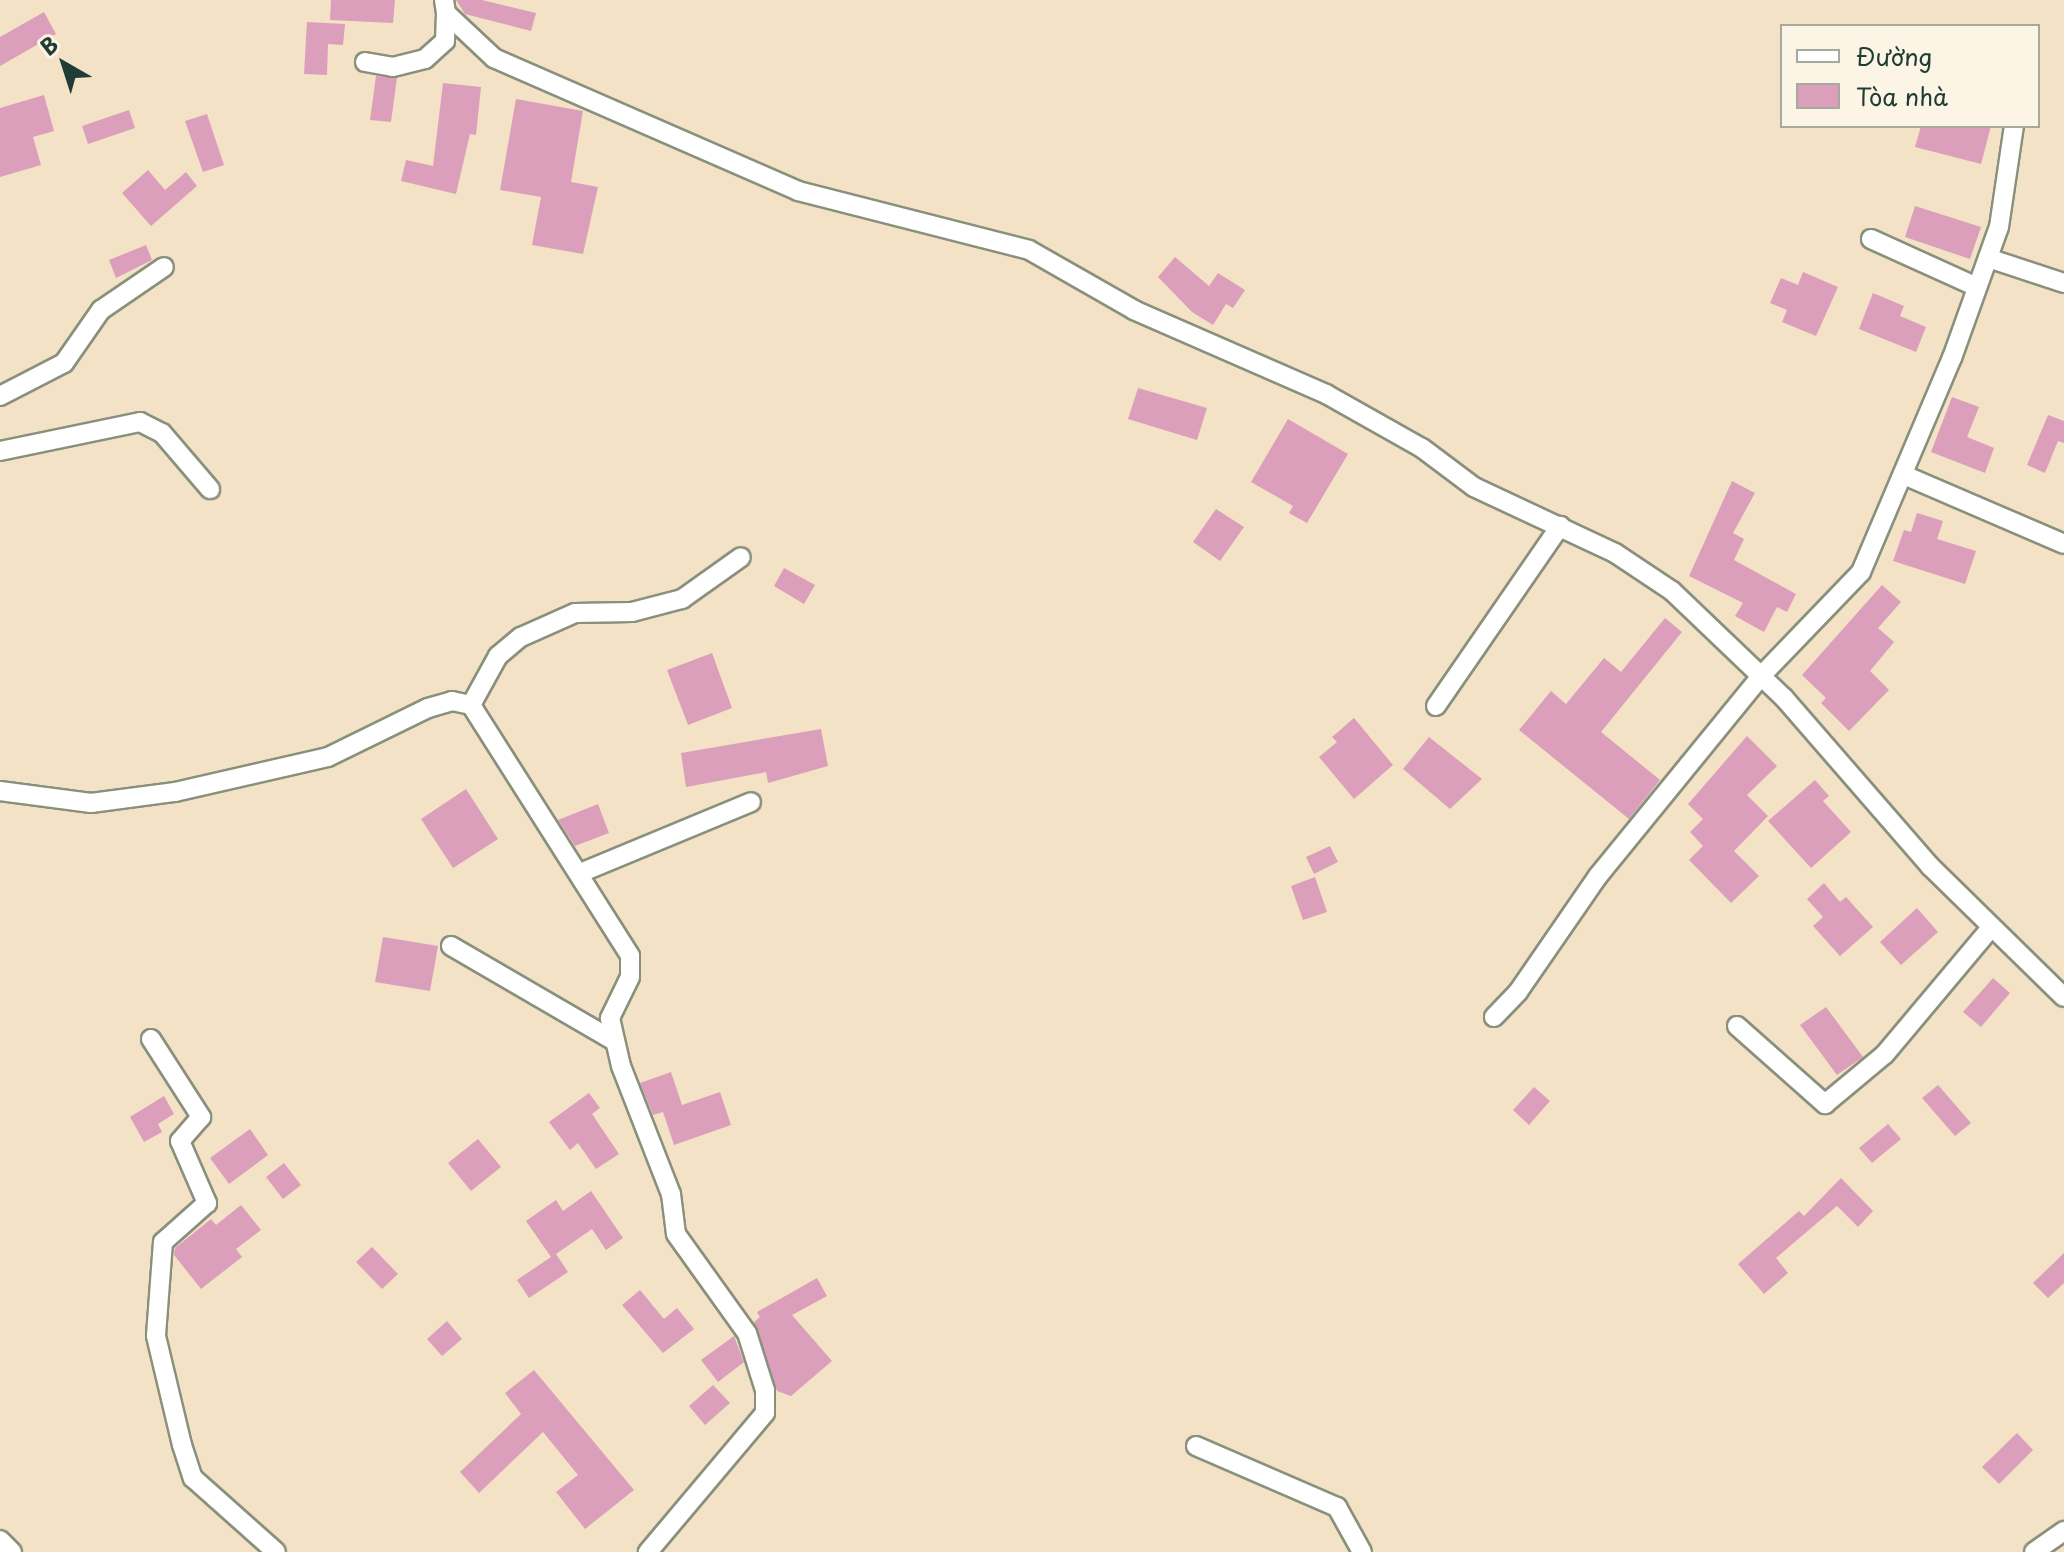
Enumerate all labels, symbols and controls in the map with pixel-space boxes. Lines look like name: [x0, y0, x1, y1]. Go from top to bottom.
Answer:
north arrow: [24, 24, 104, 104]
legend: [1780, 24, 2040, 128]
text: B: [32, 27, 65, 63]
text: Đường: [1856, 38, 1932, 74]
text: Tòa nhà: [1856, 78, 1948, 114]

